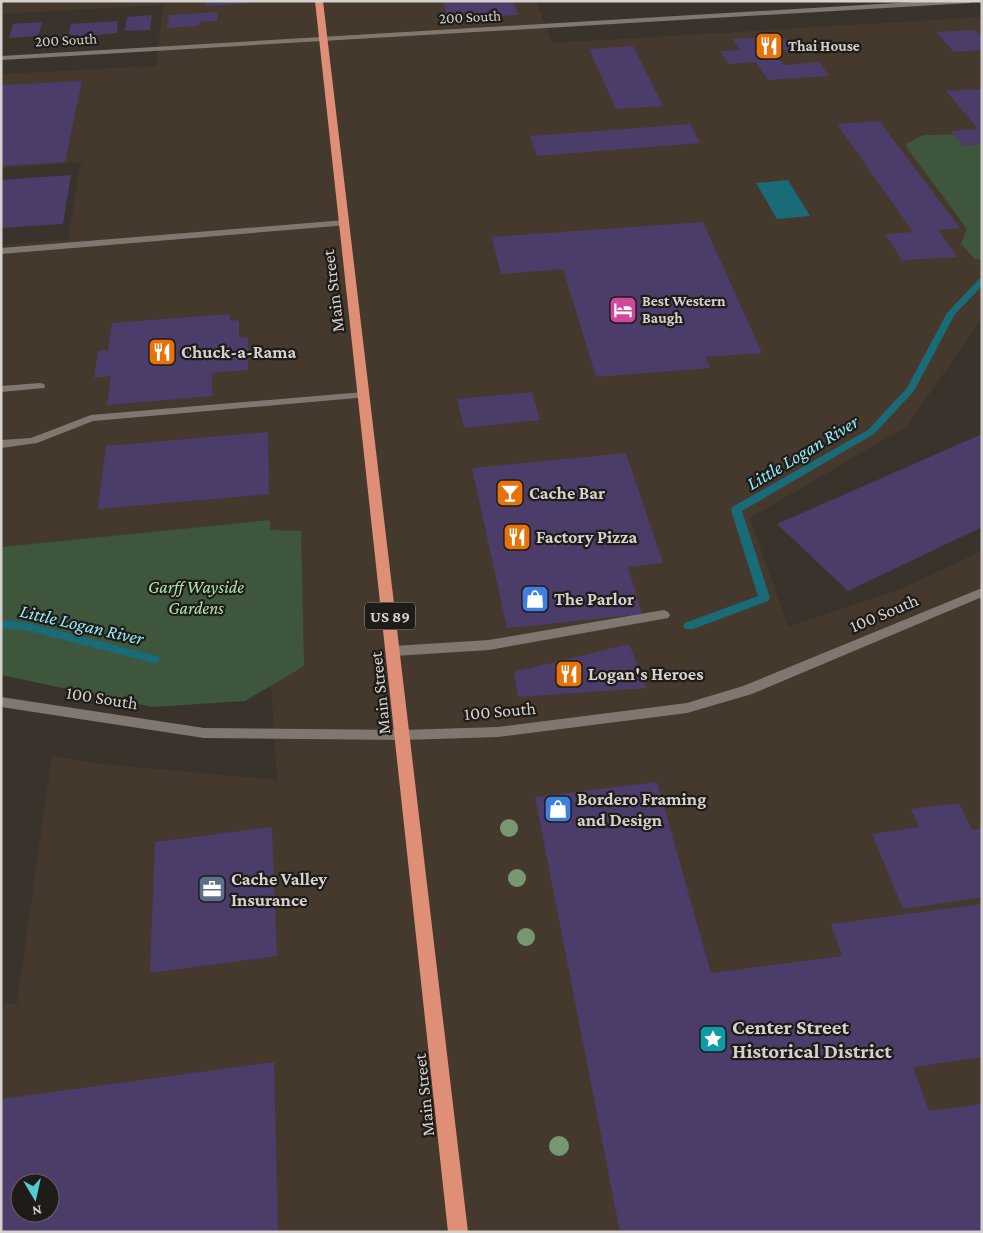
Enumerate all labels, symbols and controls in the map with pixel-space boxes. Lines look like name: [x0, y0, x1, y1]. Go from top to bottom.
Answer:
street label: 200 South: [438, 7, 502, 27]
street label: 200 South: [34, 30, 98, 50]
restaurant icon: Thai House: [754, 31, 784, 61]
place label: Thai House: [788, 38, 860, 54]
street label: Main Street: [318, 247, 348, 334]
place label: Best Western Baugh: [642, 293, 726, 326]
hotel icon: Best Western Baugh: [608, 295, 638, 325]
restaurant icon: Chuck-a-Rama: [147, 337, 177, 367]
place label: Chuck-a-Rama: [181, 342, 297, 362]
water label: Little Logan River: [743, 410, 863, 494]
bar icon: Cache Bar: [495, 478, 525, 508]
place label: Cache Bar: [529, 483, 605, 503]
restaurant icon: Factory Pizza: [502, 522, 532, 552]
place label: Factory Pizza: [536, 527, 638, 547]
park label: Garff Wayside Gardens: [148, 577, 244, 618]
shop icon: The Parlor: [520, 584, 550, 614]
place label: The Parlor: [554, 589, 634, 609]
street label: 100 South: [847, 590, 921, 636]
water label: Little Logan River: [18, 600, 147, 649]
road number: US 89: [365, 602, 415, 630]
street label: Main Street: [366, 650, 394, 735]
restaurant icon: Logan's Heroes: [554, 659, 584, 689]
place label: Logan's Heroes: [588, 664, 704, 684]
street label: 100 South: [65, 682, 140, 714]
street label: 100 South: [463, 698, 537, 724]
place label: Bordero Framing and Design: [577, 789, 706, 830]
shop icon: Bordero Framing and Design: [543, 794, 573, 824]
place label: Cache Valley Insurance: [231, 869, 327, 910]
office icon: Cache Valley Insurance: [197, 874, 227, 904]
place label: Center Street Historical District: [732, 1015, 892, 1063]
place icon: Center Street Historical District: [698, 1024, 728, 1054]
street label: Main Street: [410, 1052, 438, 1137]
north arrow: [10, 1173, 60, 1223]
text: N: [31, 1202, 43, 1220]

